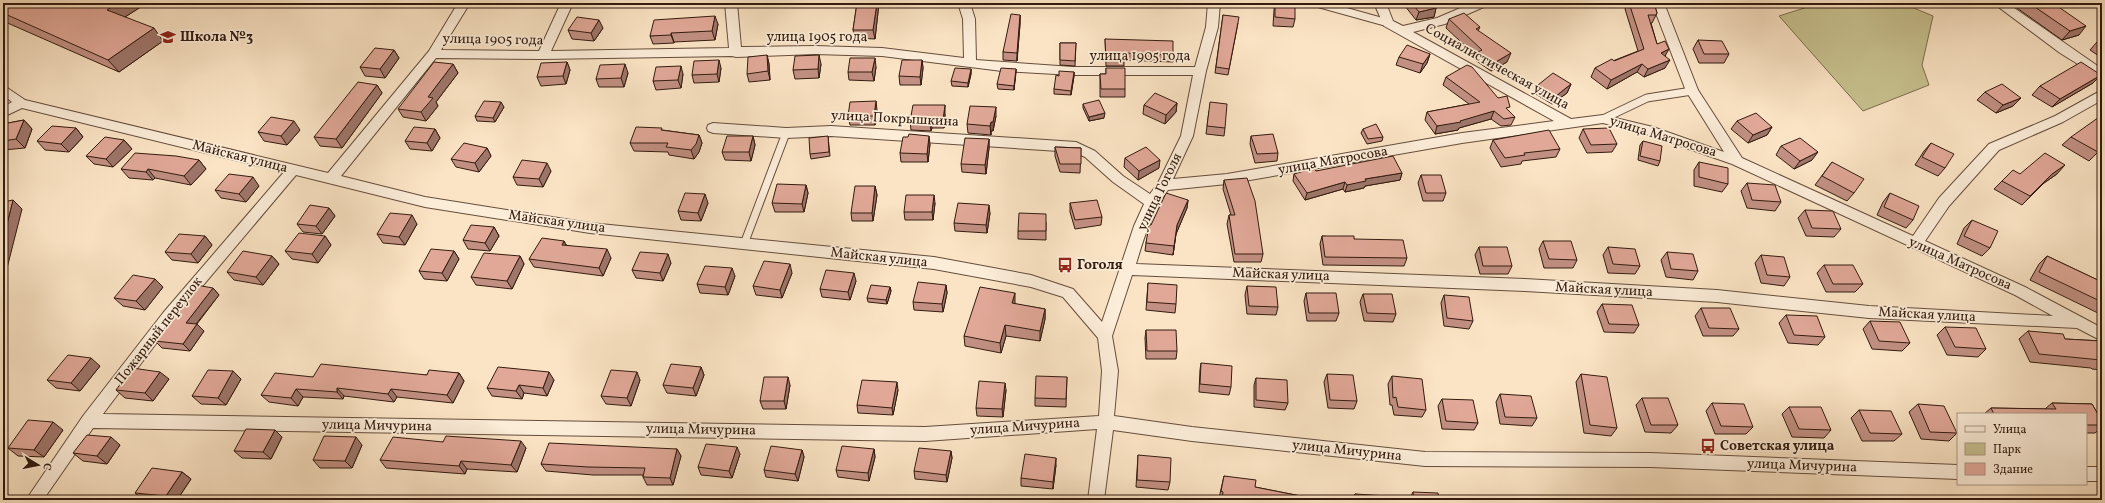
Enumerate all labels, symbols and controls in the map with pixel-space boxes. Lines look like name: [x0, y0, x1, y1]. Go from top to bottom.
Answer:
street label: Социалистическая улица: [1421, 19, 1573, 115]
school or university icon: Школа №3: [159, 28, 177, 46]
place label: Школа №3: [180, 28, 253, 47]
street label: улица 1905 года: [767, 28, 867, 47]
street label: улица 1905 года: [442, 30, 544, 50]
street label: улица 1905 года: [1090, 47, 1190, 66]
street label: улица Покрышкина: [831, 106, 959, 132]
street label: улица Матросова: [1607, 112, 1719, 162]
street label: Майская улица: [190, 136, 290, 178]
street label: улица Матросова: [1276, 142, 1390, 180]
street label: улица Гоголя: [1133, 150, 1187, 234]
street label: Майская улица: [507, 206, 607, 238]
street label: улица Матросова: [1905, 233, 2015, 295]
street label: Майская улица: [829, 243, 929, 273]
bus stop icon: Гоголя: [1056, 256, 1074, 274]
place label: Гоголя: [1077, 256, 1123, 275]
street label: Майская улица: [1232, 264, 1330, 286]
street label: Пожарный переулок: [111, 273, 207, 389]
street label: Майская улица: [1555, 278, 1653, 302]
street label: Майская улица: [1878, 303, 1976, 327]
legend: [1957, 413, 2087, 485]
street label: улица Мичурина: [969, 414, 1081, 440]
street label: улица Мичурина: [322, 416, 432, 436]
street label: улица Мичурина: [646, 420, 756, 440]
text: Улица: [1993, 422, 2026, 438]
street label: улица Мичурина: [1291, 436, 1403, 466]
bus stop icon: Советская улица: [1699, 437, 1717, 455]
place label: Советская улица: [1720, 437, 1835, 456]
text: Парк: [1993, 442, 2021, 458]
north arrow: [18, 445, 58, 485]
street label: улица Мичурина: [1747, 455, 1857, 477]
text: С: [38, 462, 54, 471]
text: Здание: [1993, 462, 2033, 478]

